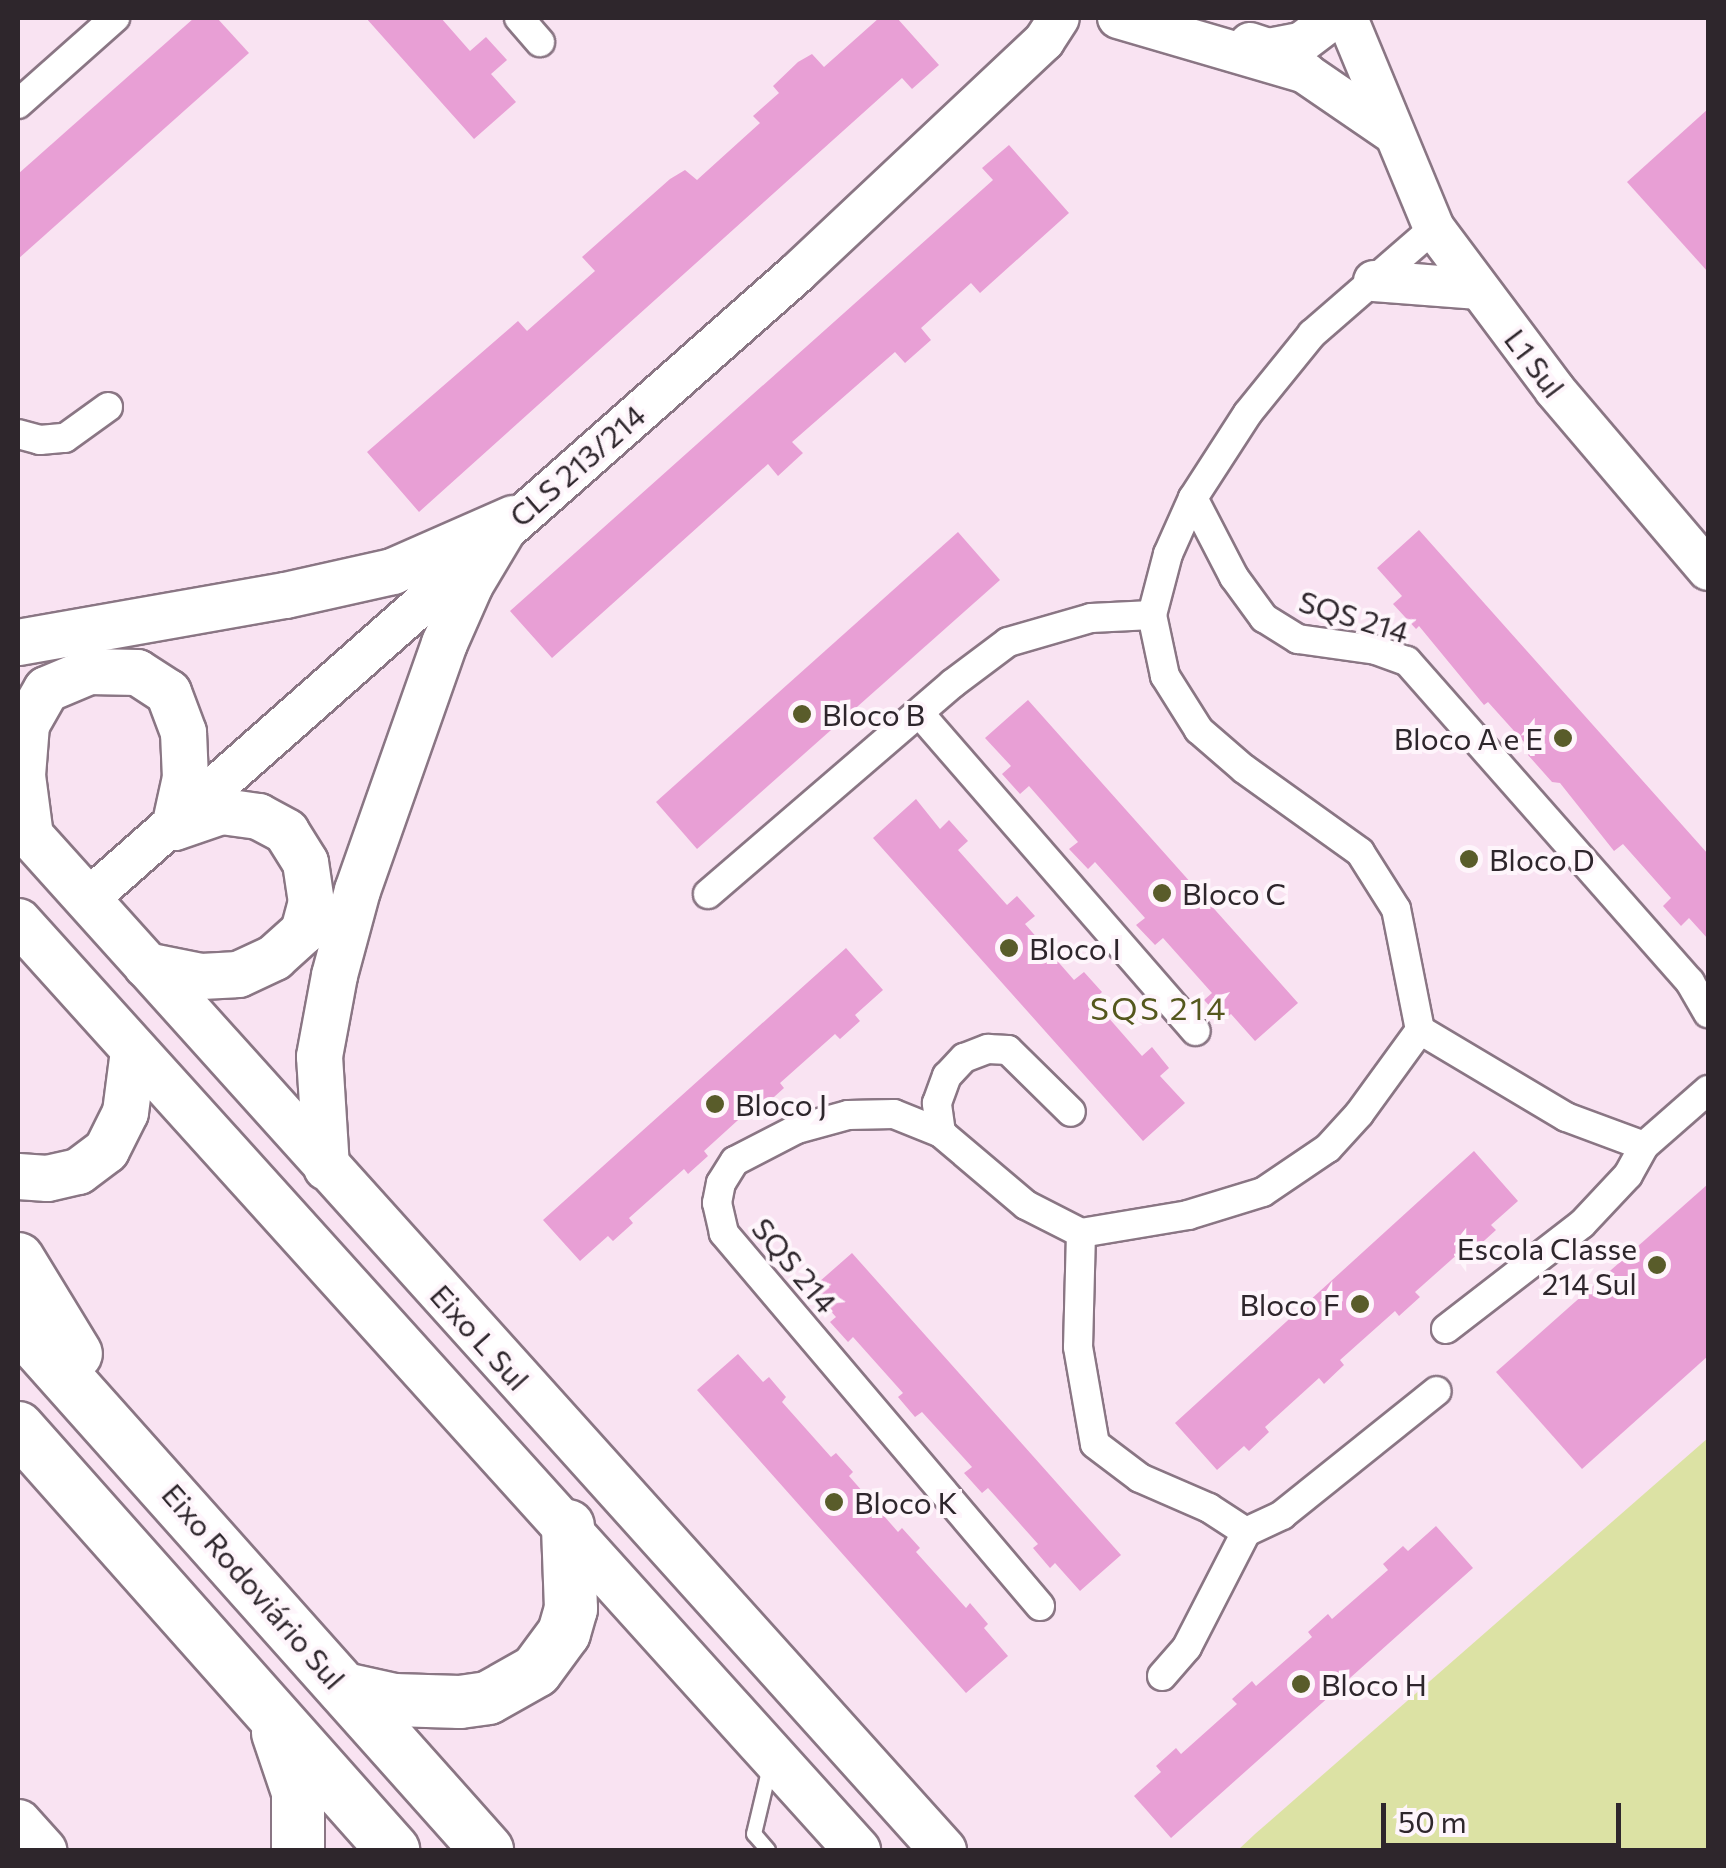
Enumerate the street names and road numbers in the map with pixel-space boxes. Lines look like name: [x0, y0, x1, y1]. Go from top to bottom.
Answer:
street label: L1 Sul: [1498, 322, 1572, 404]
street label: CLS 213/214: [502, 396, 652, 534]
street label: SQS 214: [1295, 582, 1413, 650]
street label: SQS 214: [745, 1210, 845, 1320]
street label: Eixo L Sul: [423, 1277, 537, 1397]
street label: Eixo Rodoviário Sul: [155, 1476, 353, 1696]

